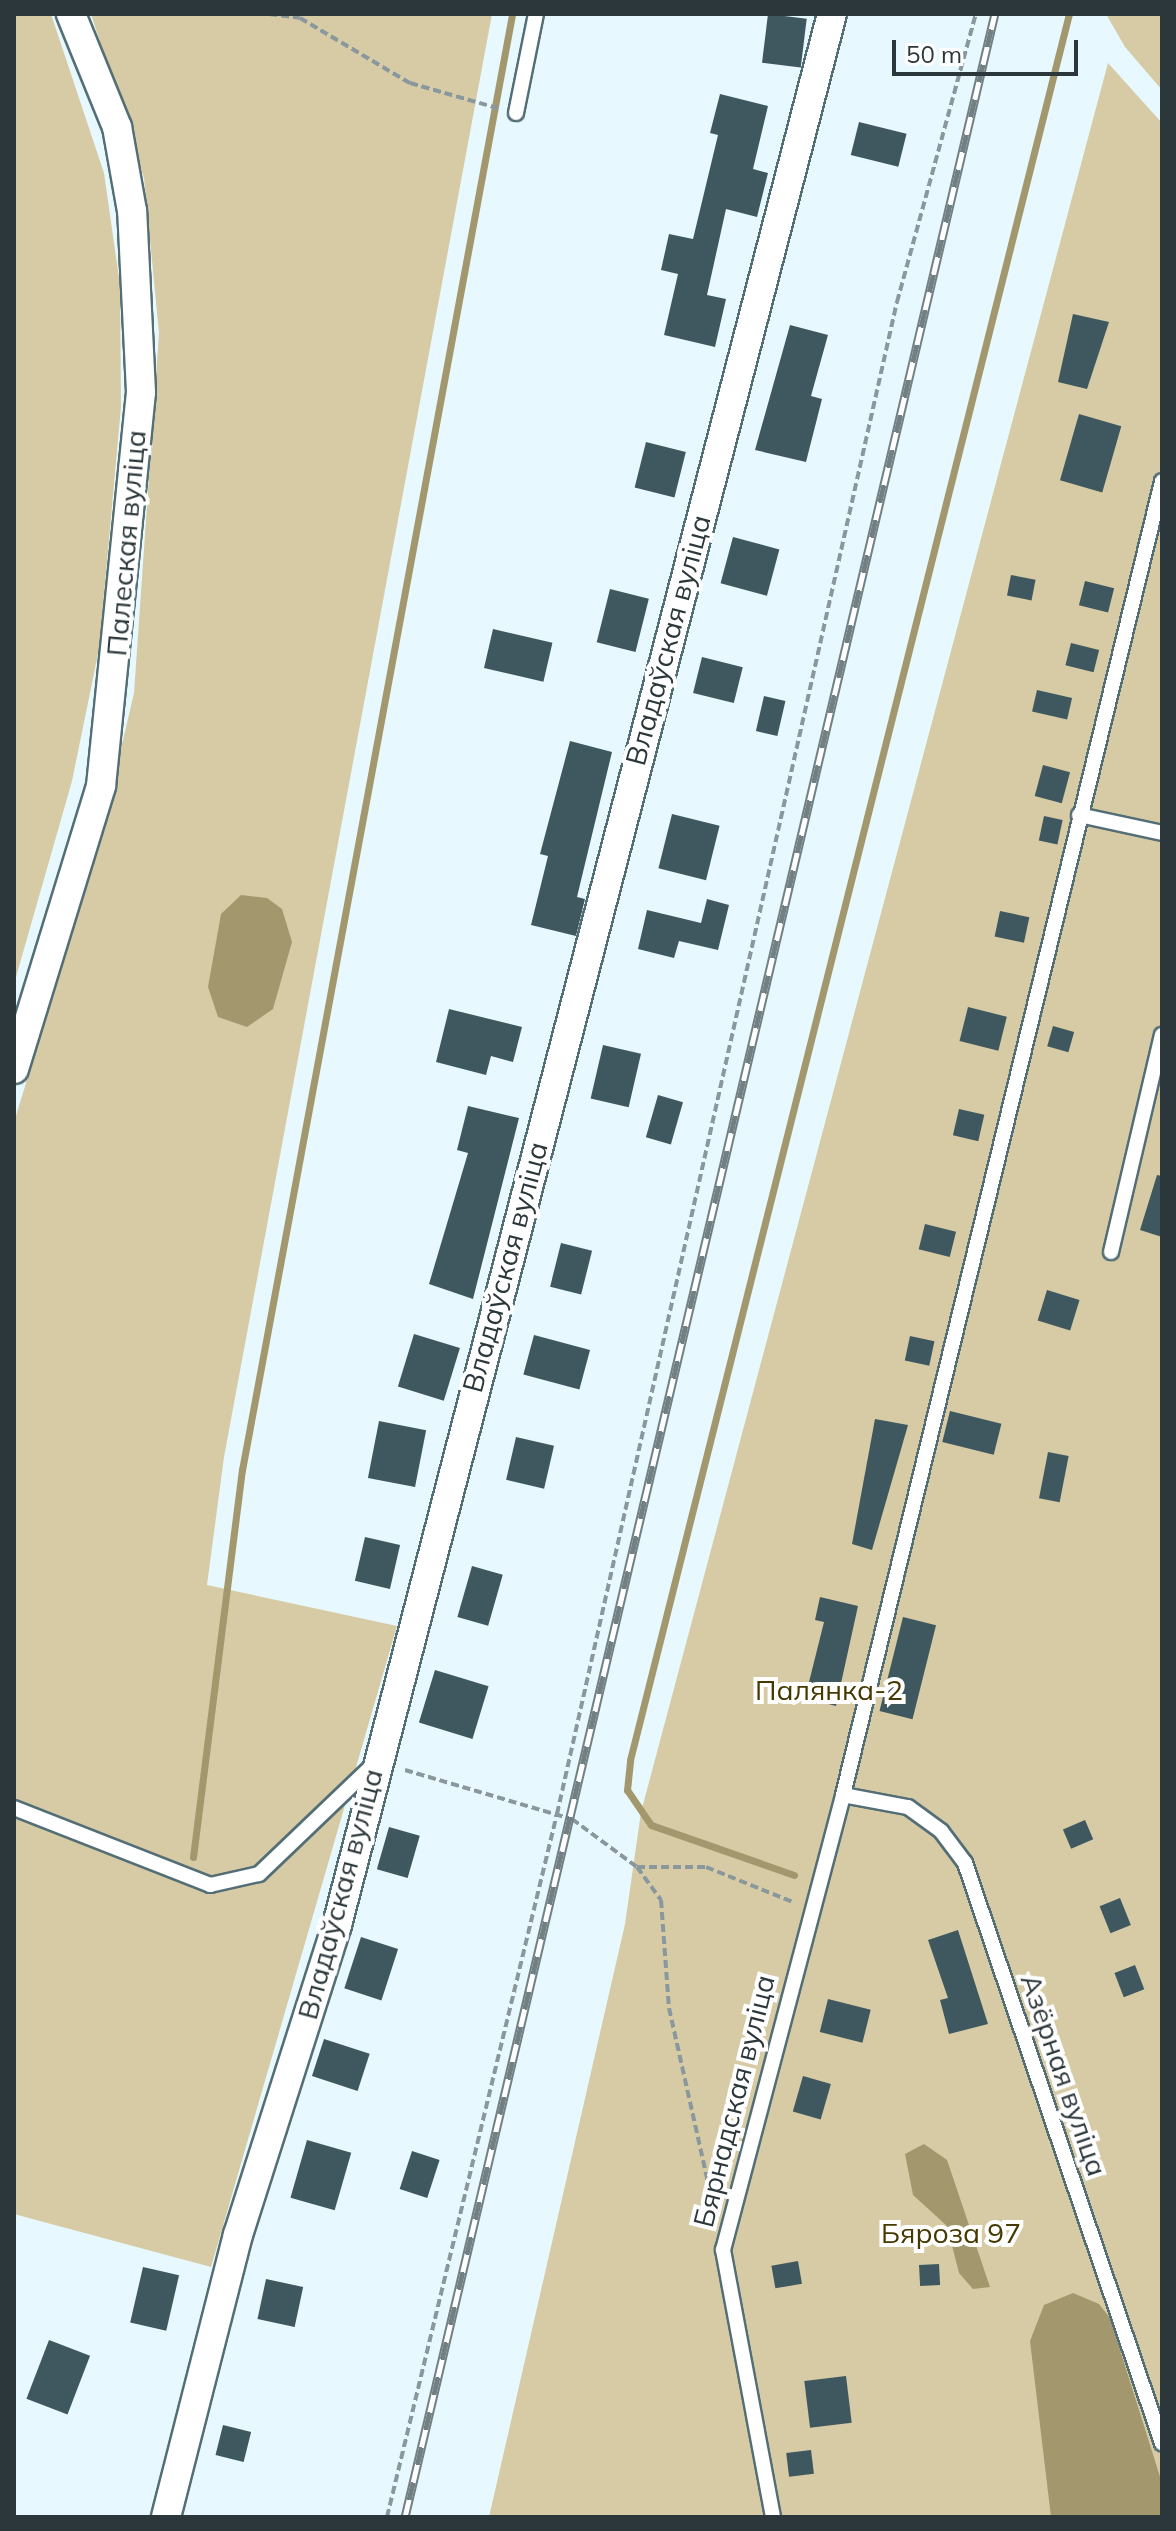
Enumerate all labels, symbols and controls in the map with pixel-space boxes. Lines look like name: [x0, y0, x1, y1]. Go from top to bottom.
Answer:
scale bar: [896, 24, 1082, 74]
text: 50 m: [906, 39, 962, 69]
street label: Палеская вуліца: [99, 429, 153, 657]
street label: Владаўская вуліца: [618, 511, 718, 769]
street label: Владаўская вуліца: [455, 1138, 555, 1396]
park label: Палянка-2: [755, 1673, 903, 1707]
street label: Владаўская вуліца: [290, 1765, 390, 2023]
street label: Азёрная вуліца: [1014, 1970, 1114, 2180]
street label: Бярнадская вуліца: [686, 1971, 782, 2231]
park label: Бяроза 97: [881, 2216, 1021, 2250]

